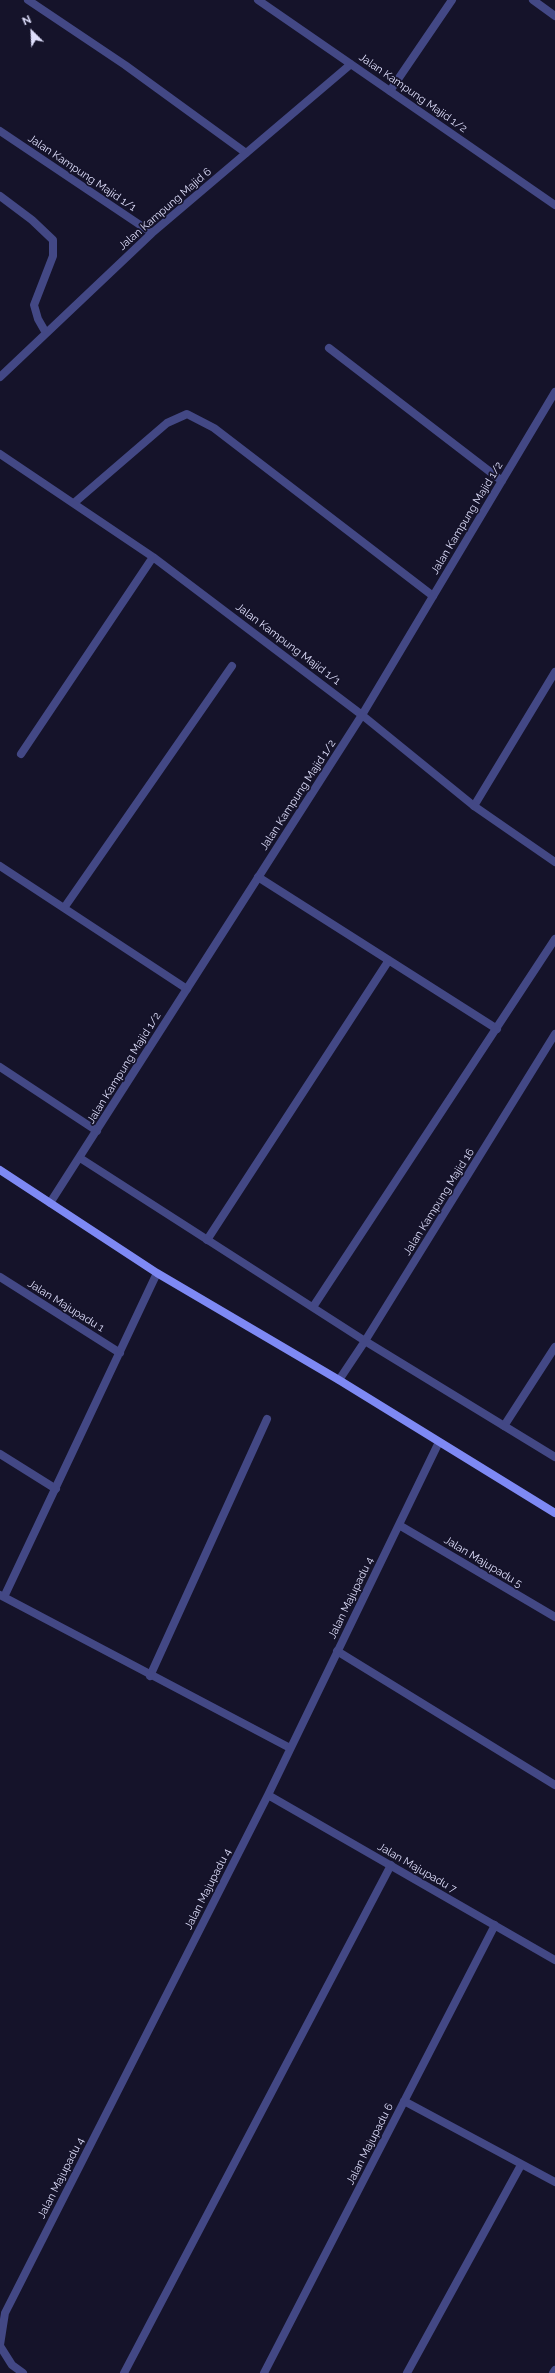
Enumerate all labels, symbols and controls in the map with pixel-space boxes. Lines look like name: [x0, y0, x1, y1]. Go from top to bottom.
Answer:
north arrow: [12, 12, 52, 52]
text: N: [20, 13, 33, 28]
street label: Jalan Kampung Majid 1/2: [356, 51, 470, 135]
street label: Jalan Kampung Majid 1/1: [25, 132, 139, 214]
street label: Jalan Kampung Majid 6: [116, 165, 214, 253]
street label: Jalan Kampung Majid 1/2: [428, 459, 506, 577]
street label: Jalan Kampung Majid 1/1: [233, 600, 343, 688]
street label: Jalan Kampung Majid 1/2: [257, 737, 339, 853]
street label: Jalan Kampung Majid 1/2: [84, 1010, 164, 1126]
street label: Jalan Kampung Majid 16: [401, 1146, 477, 1258]
street label: Jalan Majupadu 1: [25, 1277, 107, 1335]
street label: Jalan Majupadu 5: [441, 1533, 525, 1591]
street label: Jalan Majupadu 4: [326, 1555, 376, 1641]
street label: Jalan Majupadu 7: [375, 1840, 459, 1896]
street label: Jalan Majupadu 4: [182, 1846, 234, 1932]
street label: Jalan Majupadu 6: [344, 2101, 396, 2187]
street label: Jalan Majupadu 4: [35, 2135, 87, 2221]

